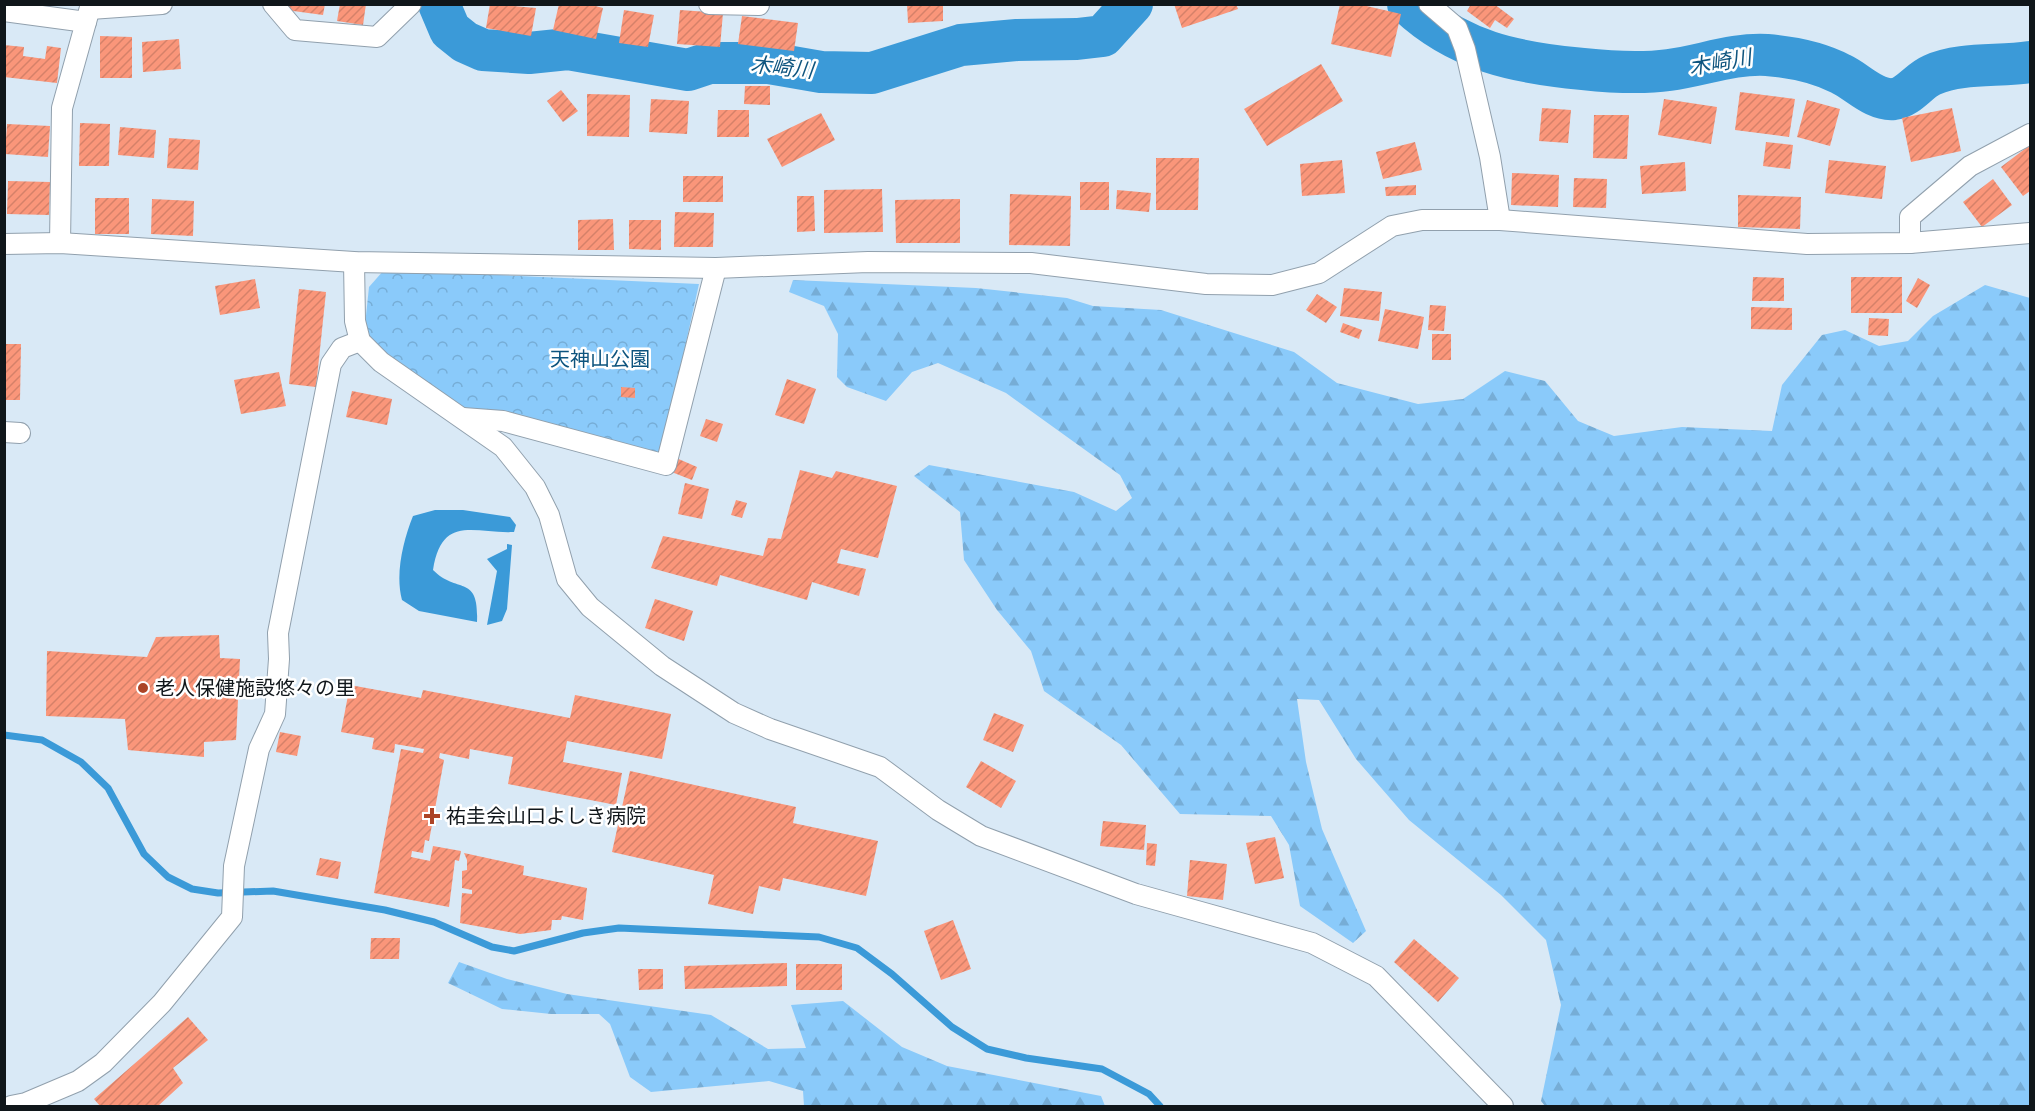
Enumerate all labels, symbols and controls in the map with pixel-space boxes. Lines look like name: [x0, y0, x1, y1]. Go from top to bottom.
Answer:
water label: 木崎川: [1687, 44, 1755, 80]
water label: 木崎川: [749, 51, 817, 83]
park label: 天神山公園: [550, 347, 650, 371]
place label: 老人保健施設悠々の里: [155, 676, 355, 700]
marker: 老人保健施設悠々の里: [136, 681, 150, 695]
place label: 祐圭会山口よしき病院: [446, 804, 646, 828]
marker: 祐圭会山口よしき病院: [423, 807, 441, 825]

